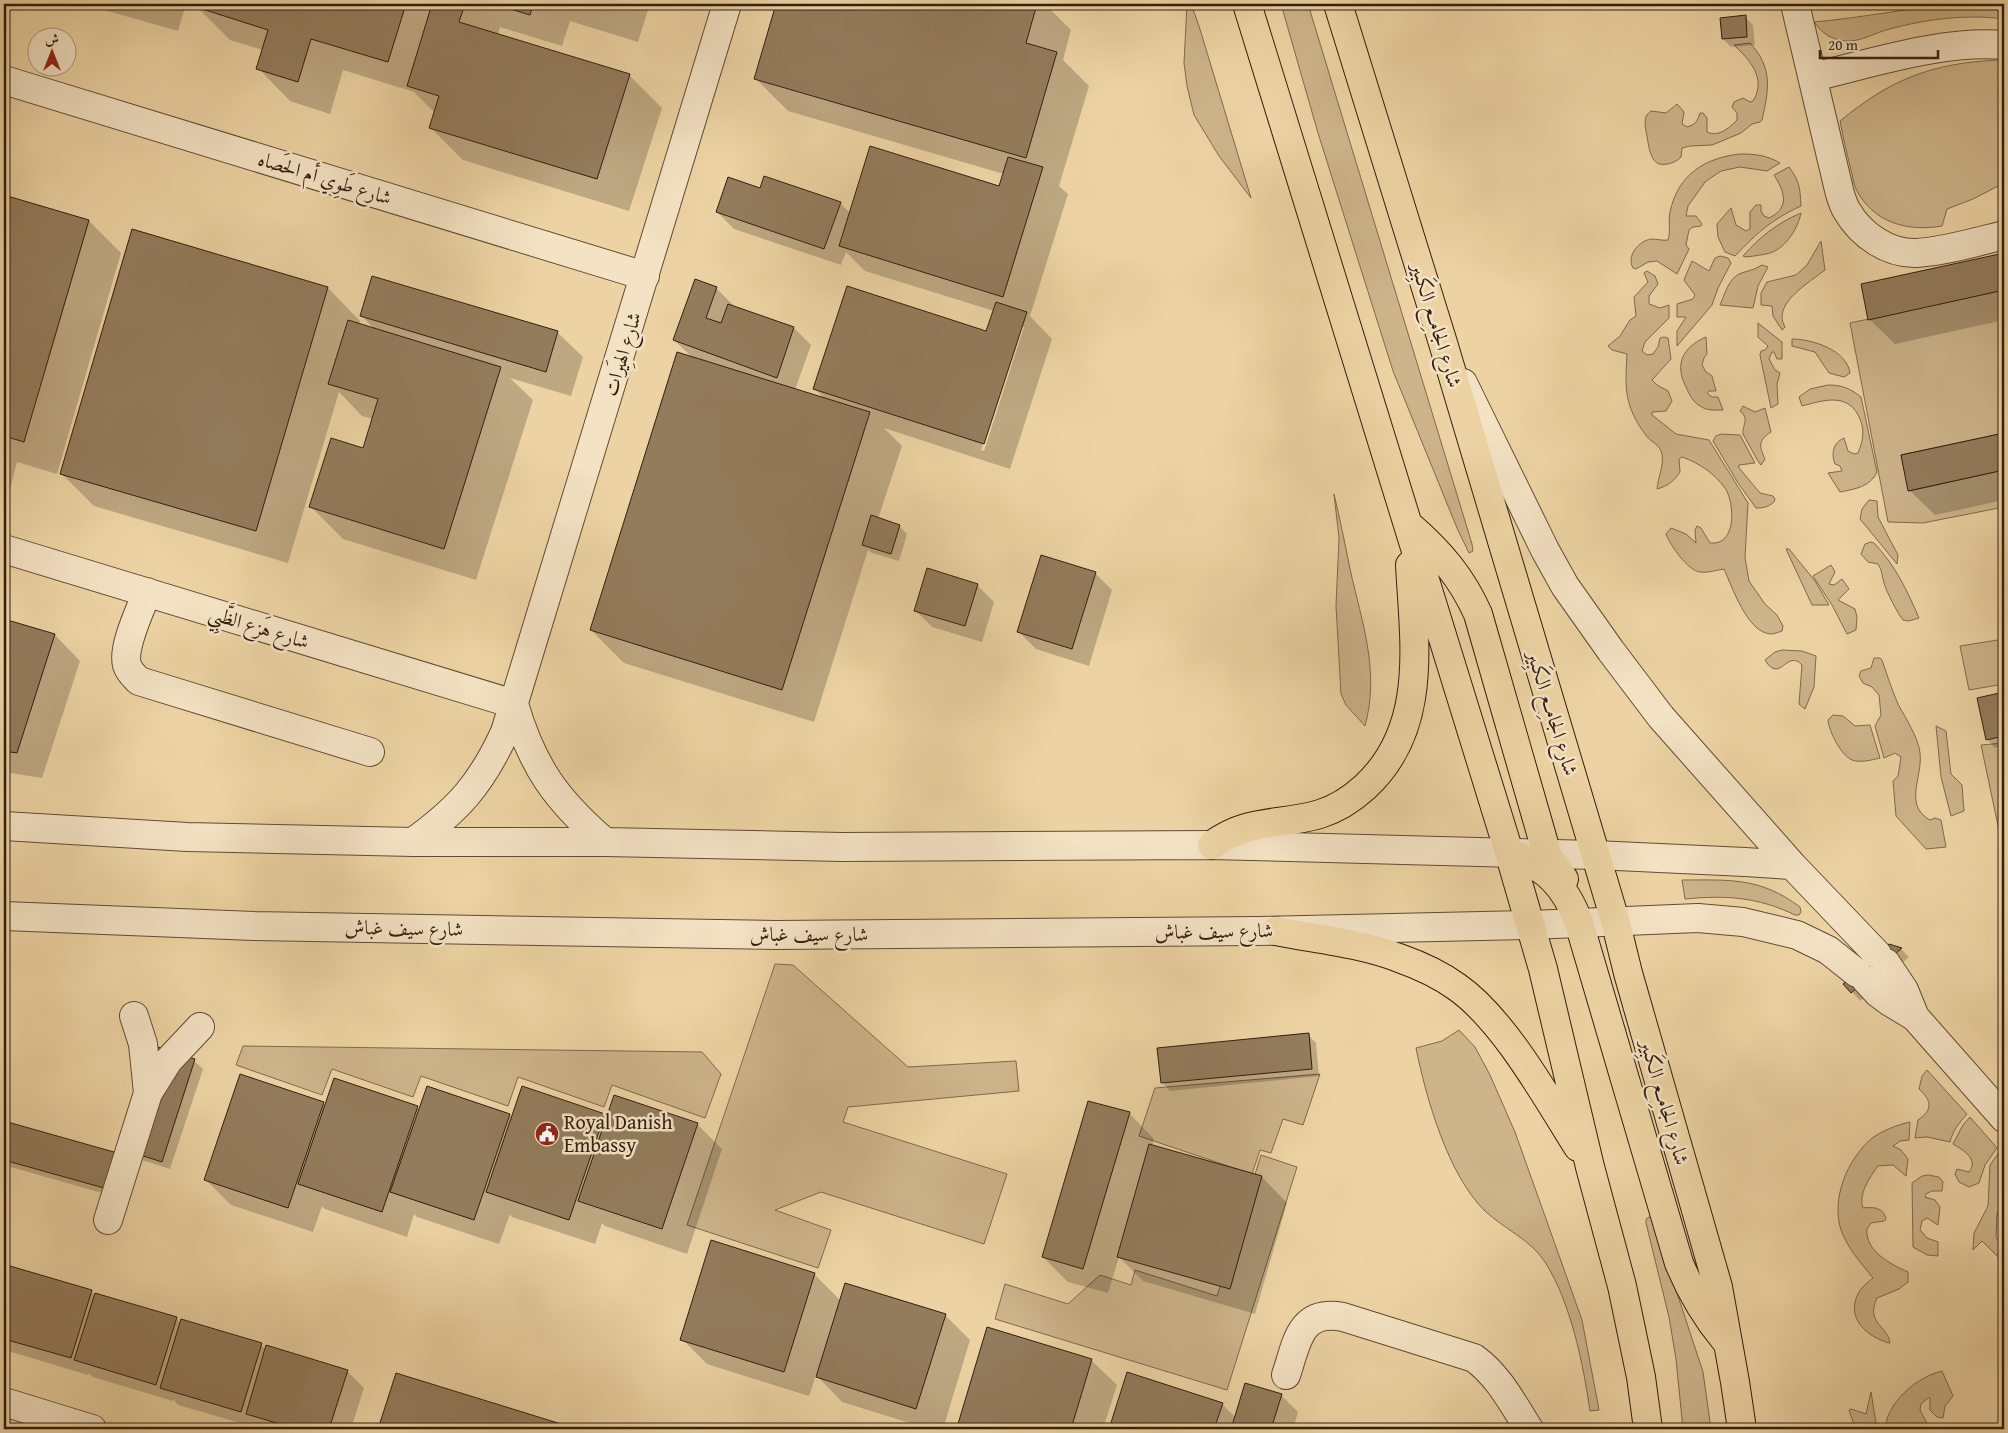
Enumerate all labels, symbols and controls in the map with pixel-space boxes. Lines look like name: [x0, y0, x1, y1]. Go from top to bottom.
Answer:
north arrow: [28, 28, 78, 78]
scale bar: [1820, 28, 1938, 60]
text: ش: [45, 29, 59, 49]
text: 20 m: [1828, 34, 1859, 55]
street label: شارع طَوِي أم الحَصاه: [253, 143, 396, 215]
street label: شارع الجامِع الكَبِير: [1400, 257, 1470, 392]
street label: شارع الهِيَرات: [595, 308, 652, 401]
street label: شارع هَزع الظَّبِي: [204, 596, 314, 661]
street label: شارع الجامِع الكَبِير: [1516, 645, 1586, 780]
street label: شارع سيف غباش: [344, 912, 464, 947]
street label: شارع سيف غباش: [1154, 915, 1274, 950]
street label: شارع سيف غباش: [750, 919, 868, 952]
street label: شارع الجامِع الكَبِير: [1629, 1034, 1697, 1169]
place label: Royal Danish Embassy: [564, 1107, 672, 1159]
public building icon: Royal Danish Embassy: [534, 1121, 560, 1147]

